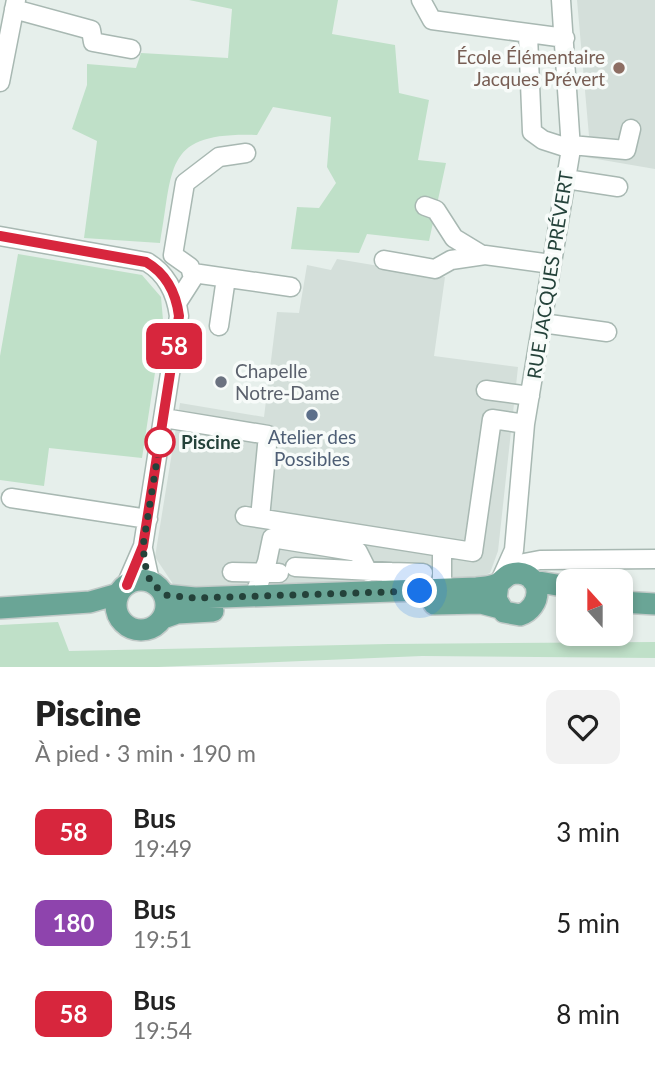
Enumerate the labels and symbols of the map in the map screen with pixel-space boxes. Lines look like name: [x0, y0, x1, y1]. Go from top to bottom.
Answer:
place label: École Élémentaire Jacques Prévert: [457, 45, 605, 90]
marker: École Élémentaire Jacques Prévert: [611, 60, 627, 76]
street label: RUE JACQUES PRÉVERT: [522, 169, 577, 380]
line badge: 58: [142, 323, 206, 369]
place label: Chapelle Notre-Dame: [235, 359, 340, 404]
marker: Chapelle Notre-Dame: [213, 374, 229, 390]
marker: Atelier des Possibles: [304, 407, 320, 423]
place label: Atelier des Possibles: [268, 425, 356, 470]
marker: Piscine: [145, 427, 175, 457]
place label: Piscine: [181, 430, 241, 453]
north arrow: [556, 569, 634, 646]
your location: [402, 573, 437, 608]

